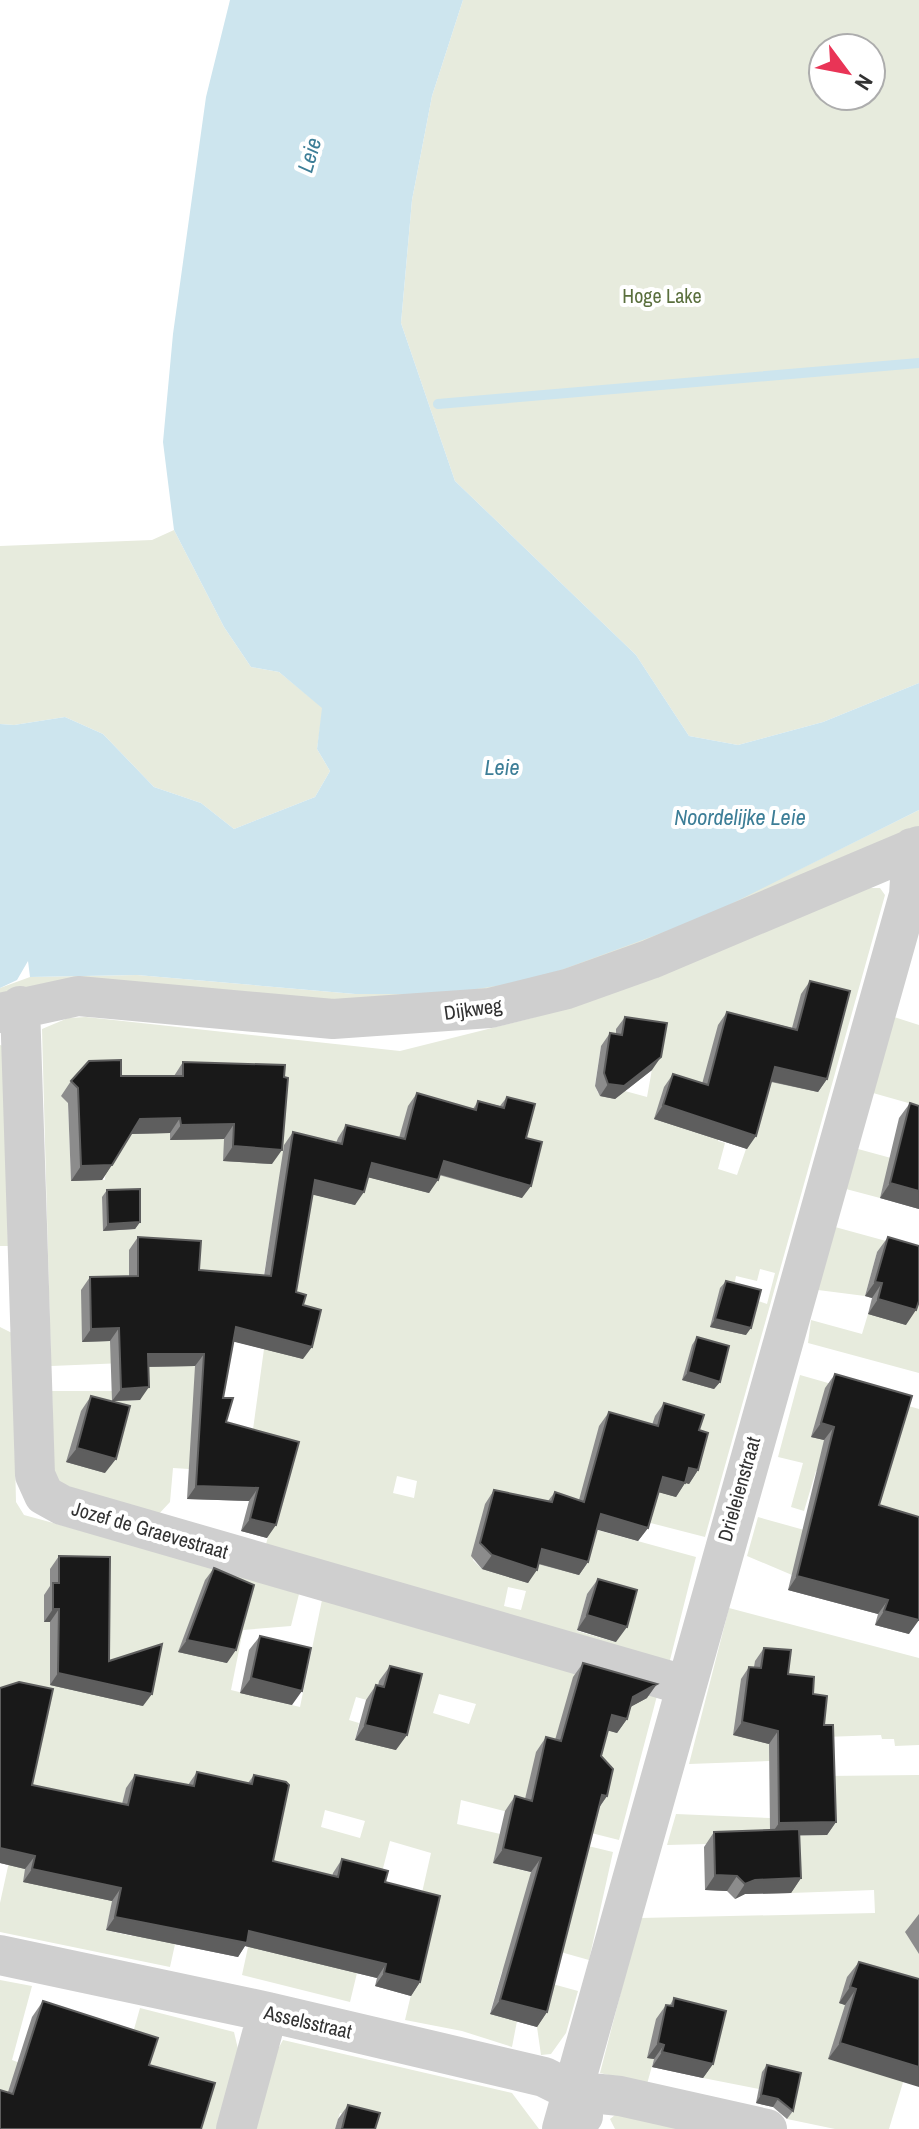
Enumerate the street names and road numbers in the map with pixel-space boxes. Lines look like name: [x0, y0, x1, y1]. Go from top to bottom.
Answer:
street label: Dijkweg: [442, 991, 504, 1026]
street label: Drieleienstraat: [711, 1433, 766, 1544]
street label: Jozef de Graevestraat: [69, 1494, 232, 1565]
street label: Asselsstraat: [261, 1998, 355, 2045]

